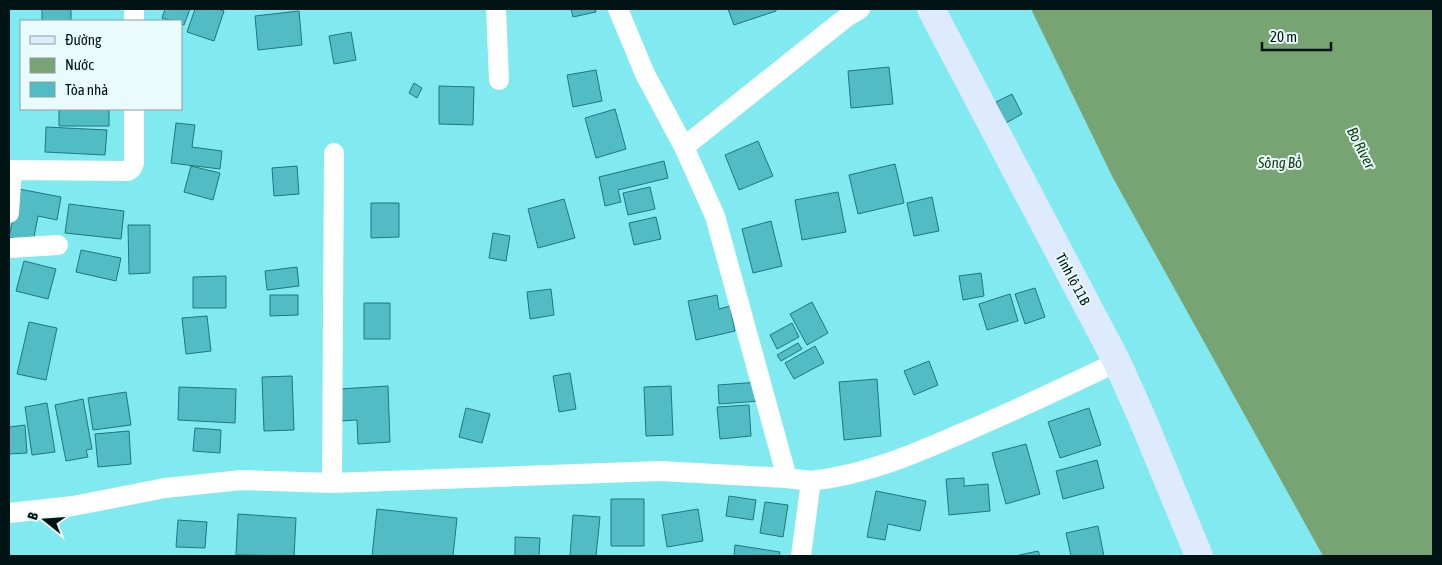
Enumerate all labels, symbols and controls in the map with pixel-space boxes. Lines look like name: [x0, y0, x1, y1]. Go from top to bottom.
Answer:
legend: [20, 20, 182, 110]
scale bar: [1262, 20, 1331, 52]
text: 20 m: [1270, 28, 1297, 45]
text: Đường: [65, 31, 102, 48]
text: Nước: [65, 56, 94, 73]
text: Tòa nhà: [65, 81, 108, 98]
water label: Bo River: [1344, 124, 1379, 172]
water label: Sông Bồ: [1257, 154, 1302, 171]
street label: Tỉnh lộ 11B: [1053, 250, 1093, 308]
north arrow: [20, 495, 70, 545]
text: B: [24, 510, 41, 522]

